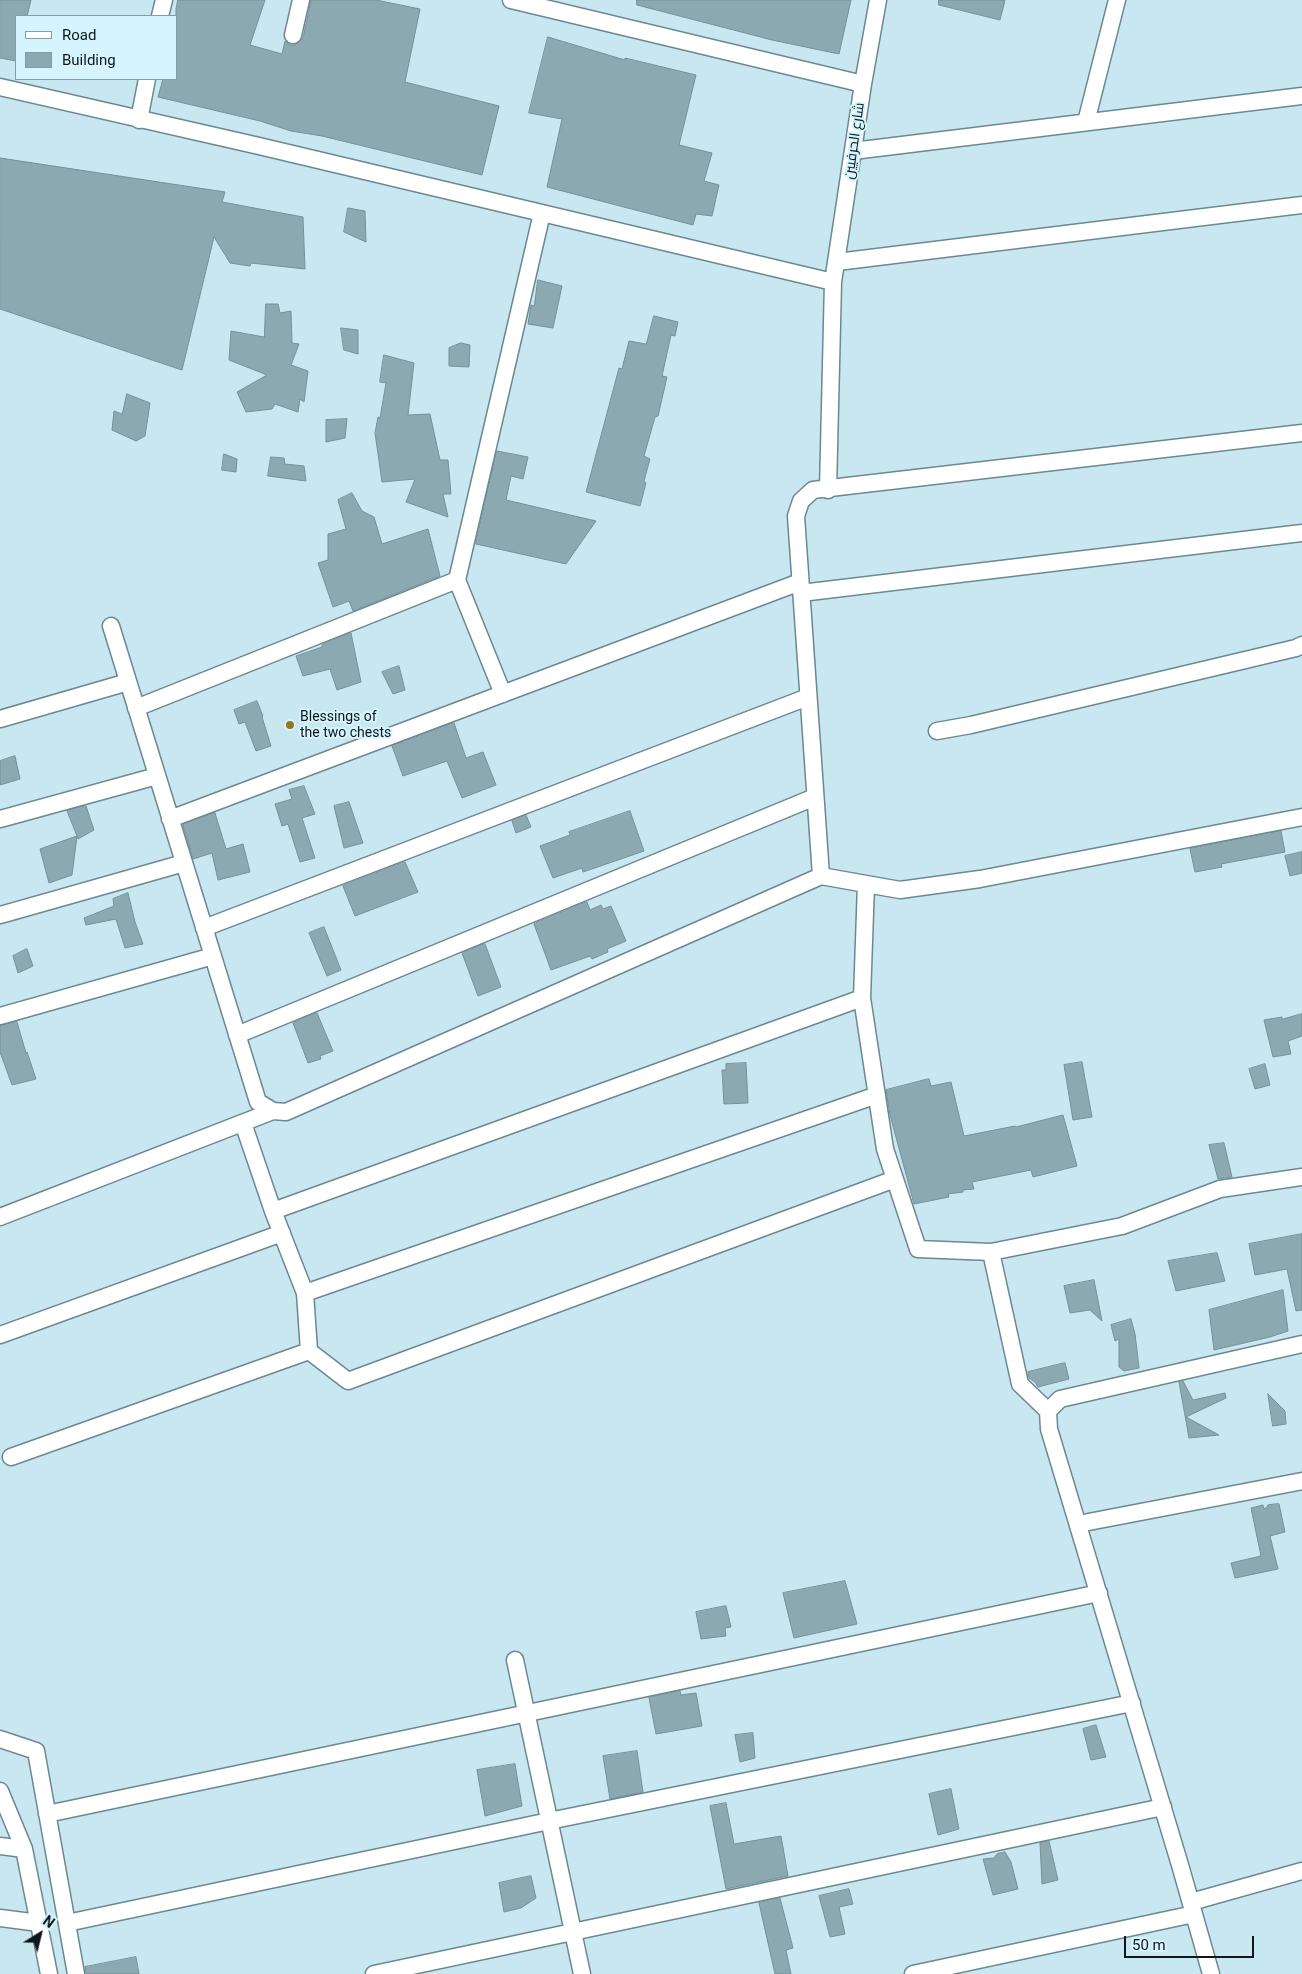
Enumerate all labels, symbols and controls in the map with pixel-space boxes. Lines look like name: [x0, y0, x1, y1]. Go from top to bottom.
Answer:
legend: [15, 15, 178, 80]
text: Road: [62, 26, 96, 44]
text: Building: [62, 51, 116, 69]
street label: شارع الحرفيين: [841, 102, 869, 180]
place label: Blessings of the two chests: [300, 709, 391, 742]
marker: Blessings of the two chests: [284, 719, 296, 731]
north arrow: [15, 1909, 65, 1959]
text: N: [40, 1912, 58, 1931]
scale bar: [1127, 1926, 1257, 1958]
text: 50 m: [1132, 1936, 1166, 1954]

